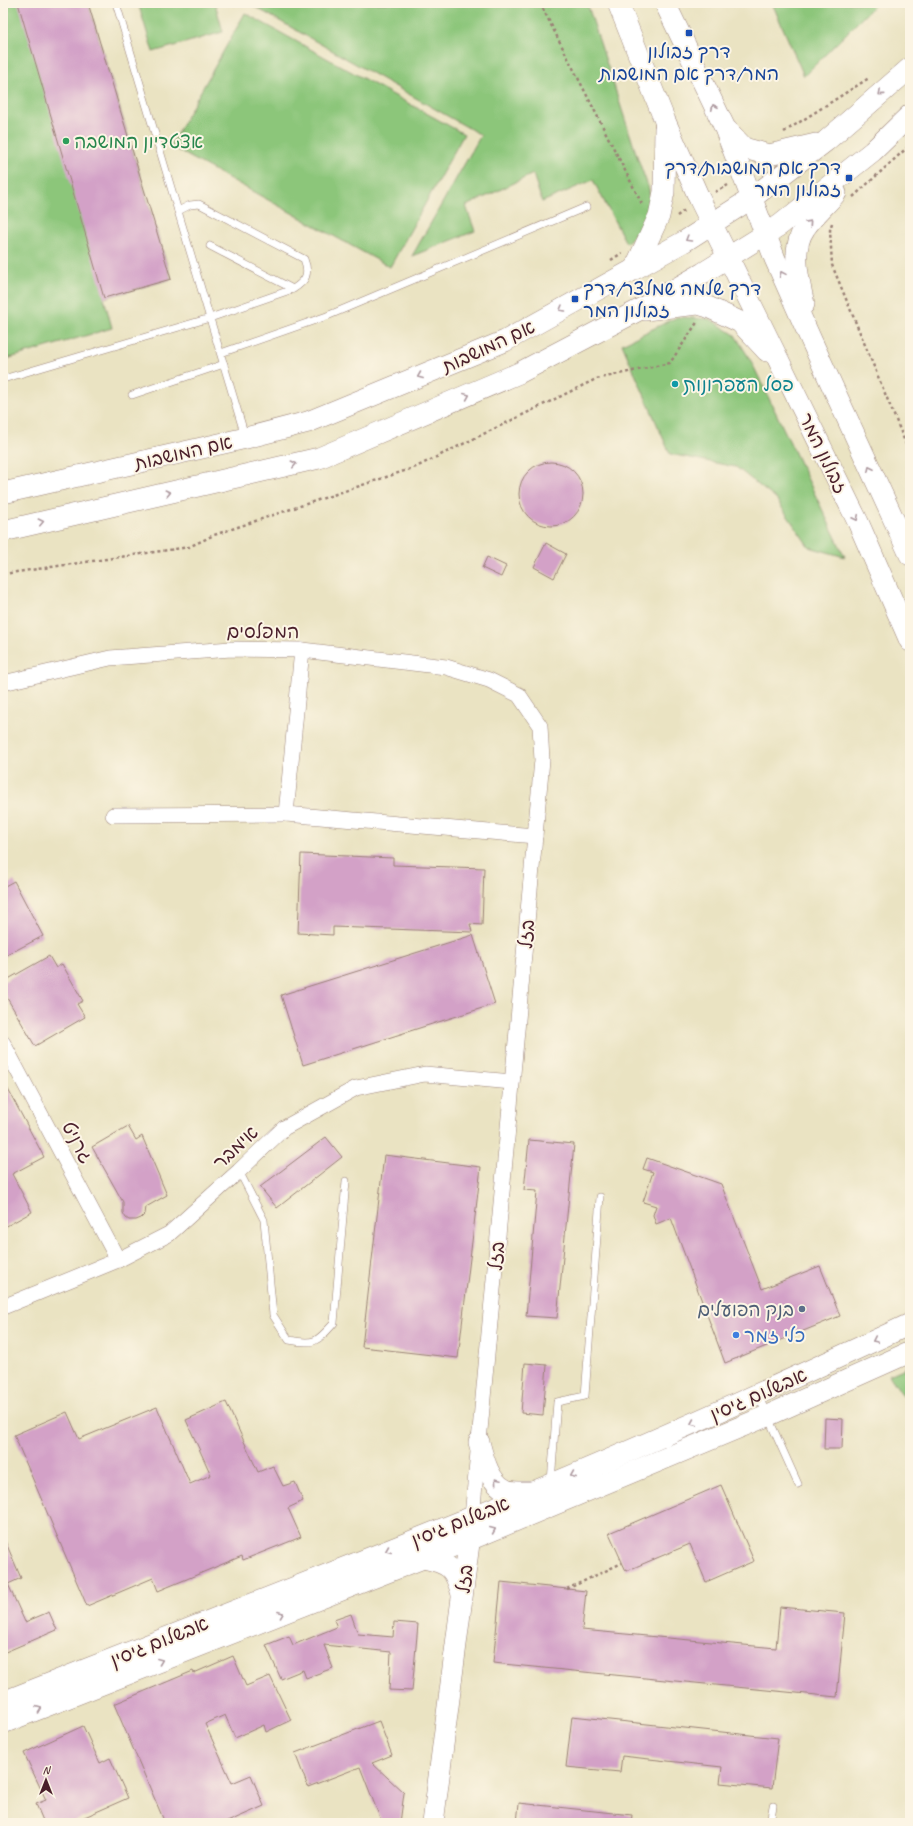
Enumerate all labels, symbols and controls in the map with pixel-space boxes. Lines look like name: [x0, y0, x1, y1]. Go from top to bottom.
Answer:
marker: דרך זבולון המר/דרך אם המושבות: [684, 28, 694, 38]
place label: דרך זבולון המר/דרך אם המושבות: [598, 40, 779, 86]
one-way arrow: [878, 89, 885, 96]
one-way arrow: [711, 103, 719, 111]
place label: אצטדיון המושבה: [74, 130, 203, 154]
marker: אצטדיון המושבה: [61, 136, 71, 146]
place label: דרך אם המושבות/דרך זבולון המר: [664, 156, 841, 202]
marker: דרך אם המושבות/דרך זבולון המר: [844, 173, 854, 183]
one-way arrow: [804, 221, 811, 228]
one-way arrow: [685, 234, 692, 242]
one-way arrow: [779, 270, 787, 278]
place label: דרך שלמה שמלצר/דרך זבולון המר: [583, 277, 761, 323]
marker: דרך שלמה שמלצר/דרך זבולון המר: [570, 294, 580, 304]
one-way arrow: [559, 304, 566, 312]
street label: אם המושבות: [437, 315, 539, 379]
one-way arrow: [416, 372, 423, 380]
place label: פסל העפרונות: [683, 373, 794, 397]
marker: פסל העפרונות: [670, 379, 680, 389]
one-way arrow: [464, 392, 471, 400]
street label: זבולון המר: [793, 409, 853, 498]
street label: אם המושבות: [131, 430, 235, 476]
one-way arrow: [291, 460, 298, 468]
one-way arrow: [867, 465, 875, 473]
one-way arrow: [165, 489, 171, 497]
one-way arrow: [851, 514, 859, 522]
one-way arrow: [38, 518, 44, 526]
street label: המפלסים: [227, 620, 299, 644]
street label: בזל: [514, 918, 540, 950]
street label: גרניט: [56, 1117, 98, 1168]
street label: אימבר: [208, 1121, 263, 1175]
street label: בזל: [484, 1240, 510, 1272]
place label: בנק הפועלים: [697, 1298, 794, 1322]
marker: בנק הפועלים: [797, 1304, 807, 1314]
place label: כלי זמר: [744, 1324, 805, 1348]
marker: כלי זמר: [731, 1330, 741, 1340]
one-way arrow: [871, 1335, 879, 1343]
street label: אבשלום גיסין: [706, 1363, 811, 1427]
one-way arrow: [689, 1418, 697, 1426]
one-way arrow: [570, 1470, 577, 1478]
one-way arrow: [494, 1478, 501, 1485]
street label: אבשלום גיסין: [408, 1491, 513, 1553]
one-way arrow: [489, 1527, 497, 1535]
one-way arrow: [385, 1546, 392, 1554]
street label: בזל: [451, 1563, 479, 1595]
one-way arrow: [278, 1610, 285, 1618]
street label: אבשלום גיסין: [107, 1611, 212, 1673]
one-way arrow: [157, 1658, 164, 1666]
one-way arrow: [36, 1706, 43, 1714]
north arrow: [26, 1760, 66, 1800]
text: N: [43, 1763, 52, 1777]

